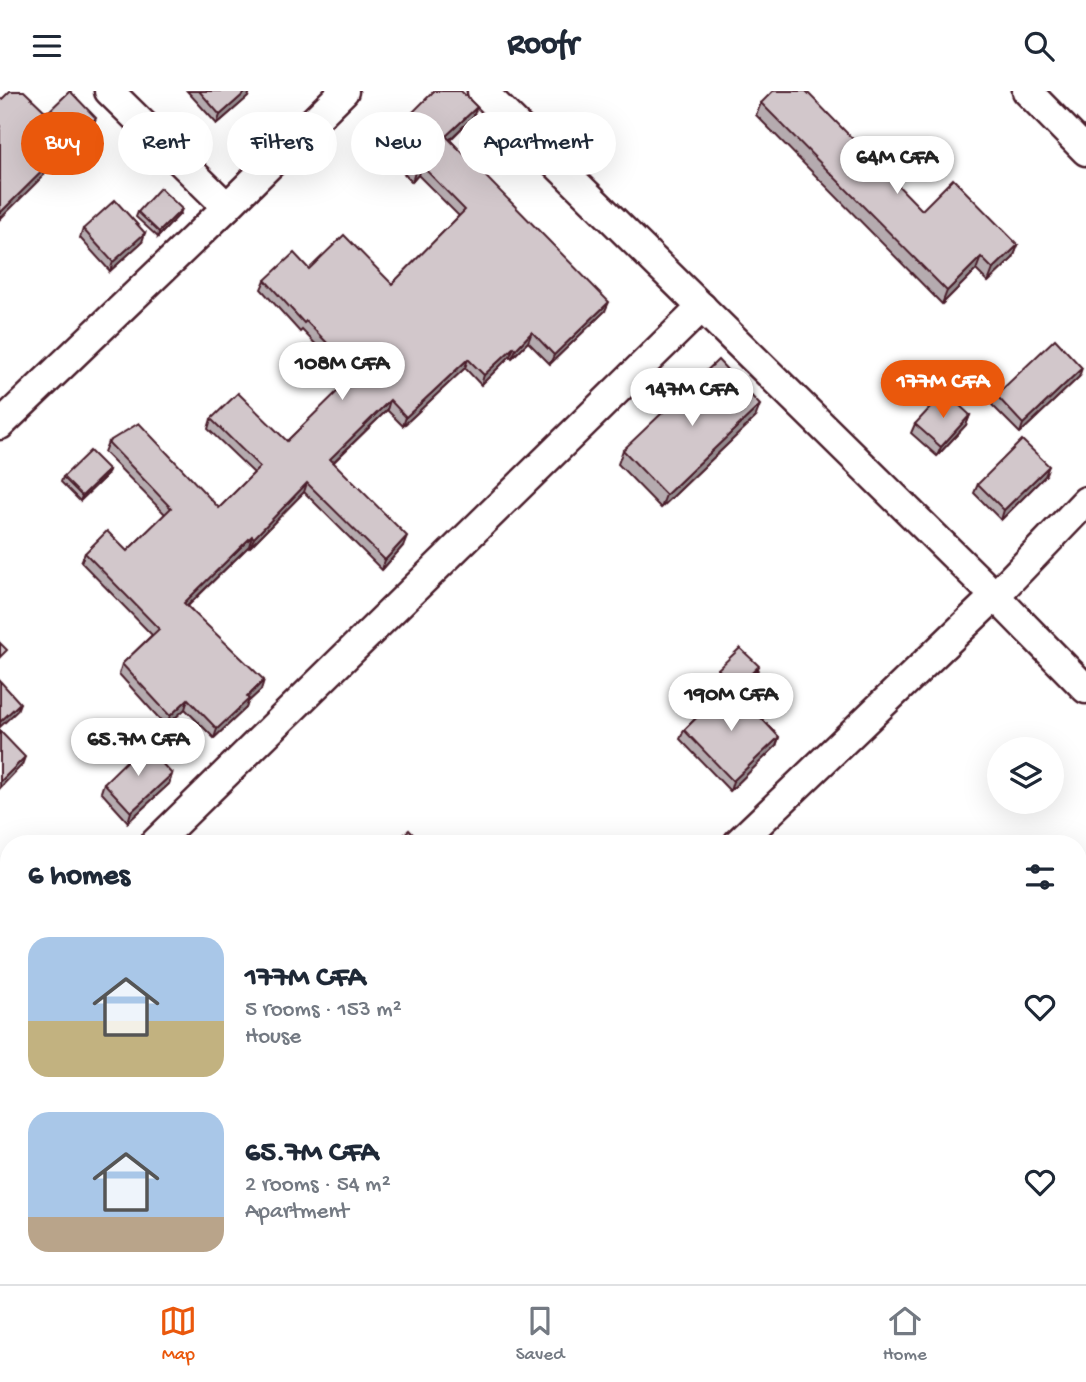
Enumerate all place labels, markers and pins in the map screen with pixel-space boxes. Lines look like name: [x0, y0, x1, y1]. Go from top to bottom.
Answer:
pin: 64M CFA: [832, 137, 962, 196]
pin: 108M CFA: [270, 343, 414, 402]
pin: 177M CFA: [871, 361, 1015, 420]
pin: 147M CFA: [620, 369, 764, 428]
pin: 190M CFA: [659, 673, 803, 733]
pin: 65.7M CFA: [58, 719, 218, 778]

